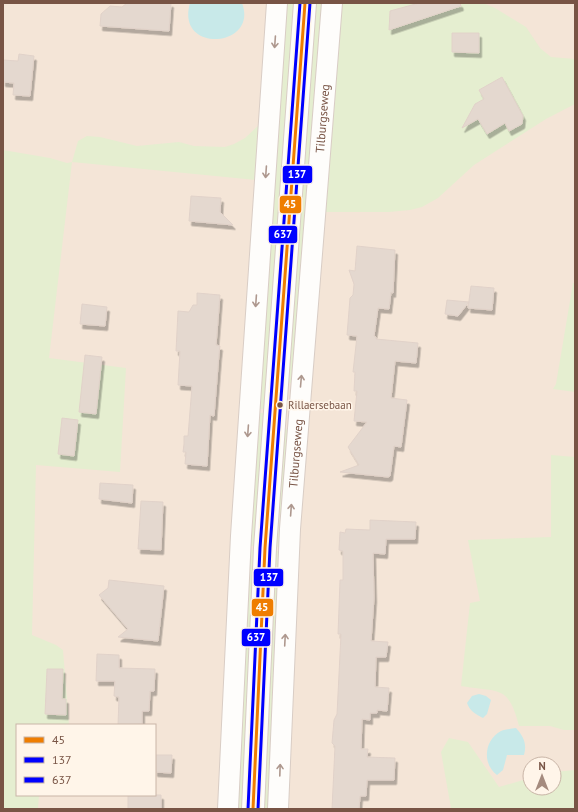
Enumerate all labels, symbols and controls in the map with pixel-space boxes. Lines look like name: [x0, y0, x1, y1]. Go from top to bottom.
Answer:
one-way arrow: [271, 35, 278, 48]
street label: Tilburgseweg: [312, 84, 332, 154]
one-way arrow: [262, 165, 269, 178]
line badge: 137: [282, 165, 313, 184]
text: 137: [288, 167, 306, 181]
line badge: 45: [279, 195, 302, 214]
text: 45: [284, 197, 296, 211]
line badge: 637: [268, 225, 298, 244]
text: 637: [274, 227, 292, 241]
one-way arrow: [253, 294, 260, 307]
one-way arrow: [297, 375, 304, 388]
place label: Rillaersebaan: [288, 398, 352, 412]
marker: Rillaersebaan: [275, 400, 285, 410]
street label: Tilburgseweg: [285, 418, 306, 488]
one-way arrow: [244, 424, 251, 437]
one-way arrow: [288, 504, 295, 517]
line badge: 137: [253, 568, 284, 587]
text: 137: [260, 570, 278, 584]
line badge: 45: [251, 598, 274, 617]
text: 45: [256, 600, 268, 614]
line badge: 637: [241, 628, 271, 647]
text: 637: [247, 630, 265, 644]
one-way arrow: [281, 634, 289, 647]
legend: [16, 724, 156, 796]
text: 45: [52, 732, 65, 747]
text: 137: [52, 752, 72, 767]
north arrow: [522, 756, 562, 796]
text: N: [538, 759, 546, 773]
one-way arrow: [276, 764, 283, 777]
text: 637: [52, 772, 72, 787]

